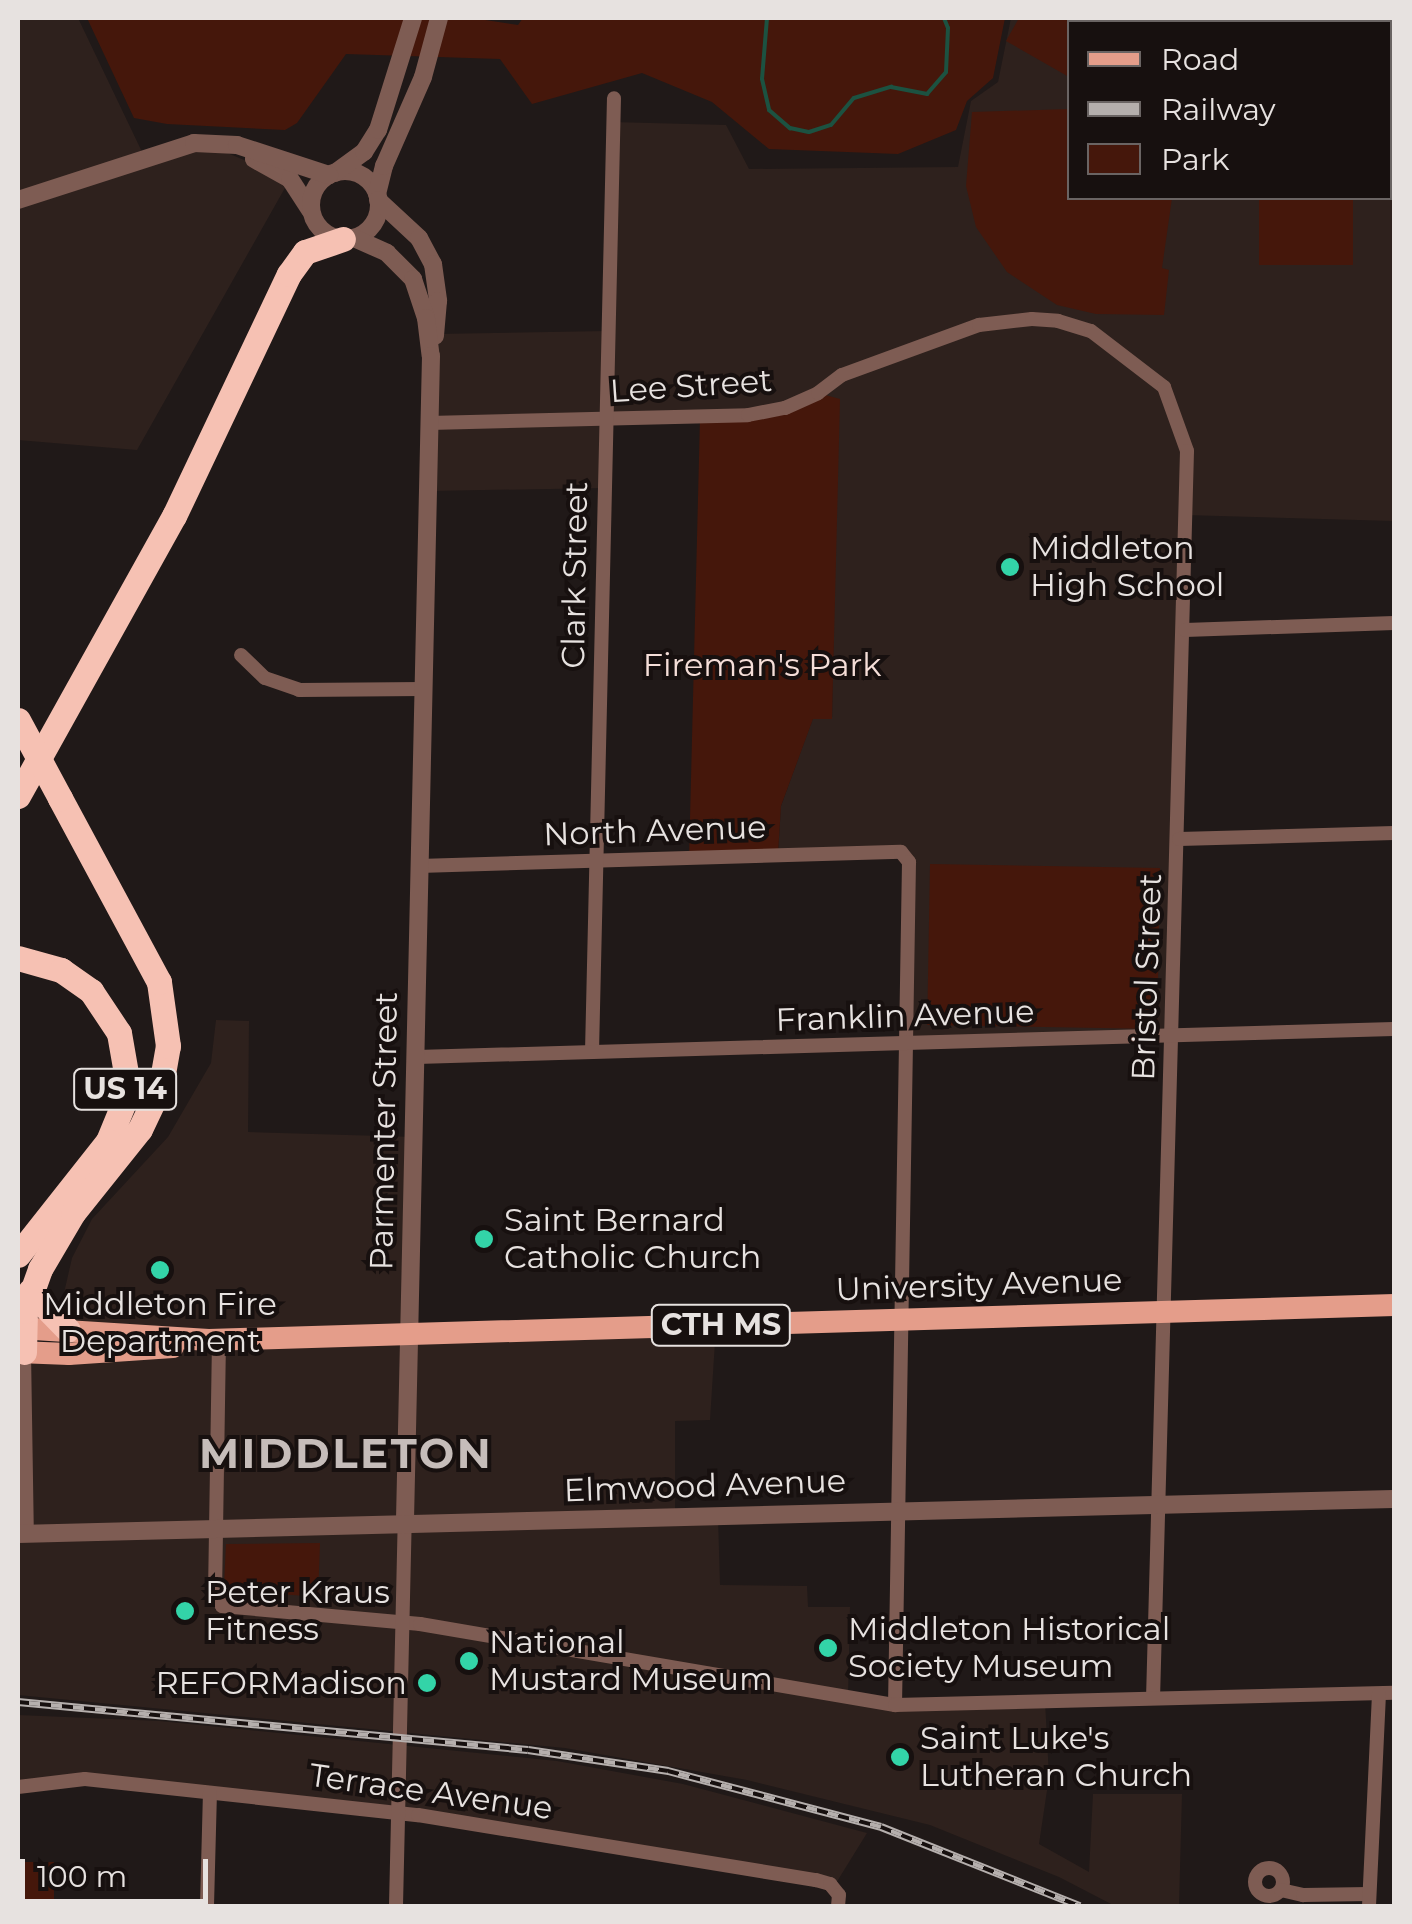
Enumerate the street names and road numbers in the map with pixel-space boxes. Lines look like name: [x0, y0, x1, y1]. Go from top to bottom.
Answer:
street label: Lee Street: [609, 361, 773, 411]
street label: Clark Street: [554, 481, 596, 669]
street label: North Avenue: [543, 808, 767, 854]
street label: Bristol Street: [1124, 873, 1170, 1081]
street label: Parmenter Street: [362, 991, 406, 1271]
street label: Franklin Avenue: [775, 992, 1035, 1040]
road number: US 14: [72, 1064, 178, 1114]
street label: University Avenue: [835, 1261, 1123, 1309]
road number: CTH MS: [648, 1300, 794, 1350]
street label: Elmwood Avenue: [563, 1462, 847, 1510]
street label: Terrace Avenue: [307, 1756, 555, 1828]

